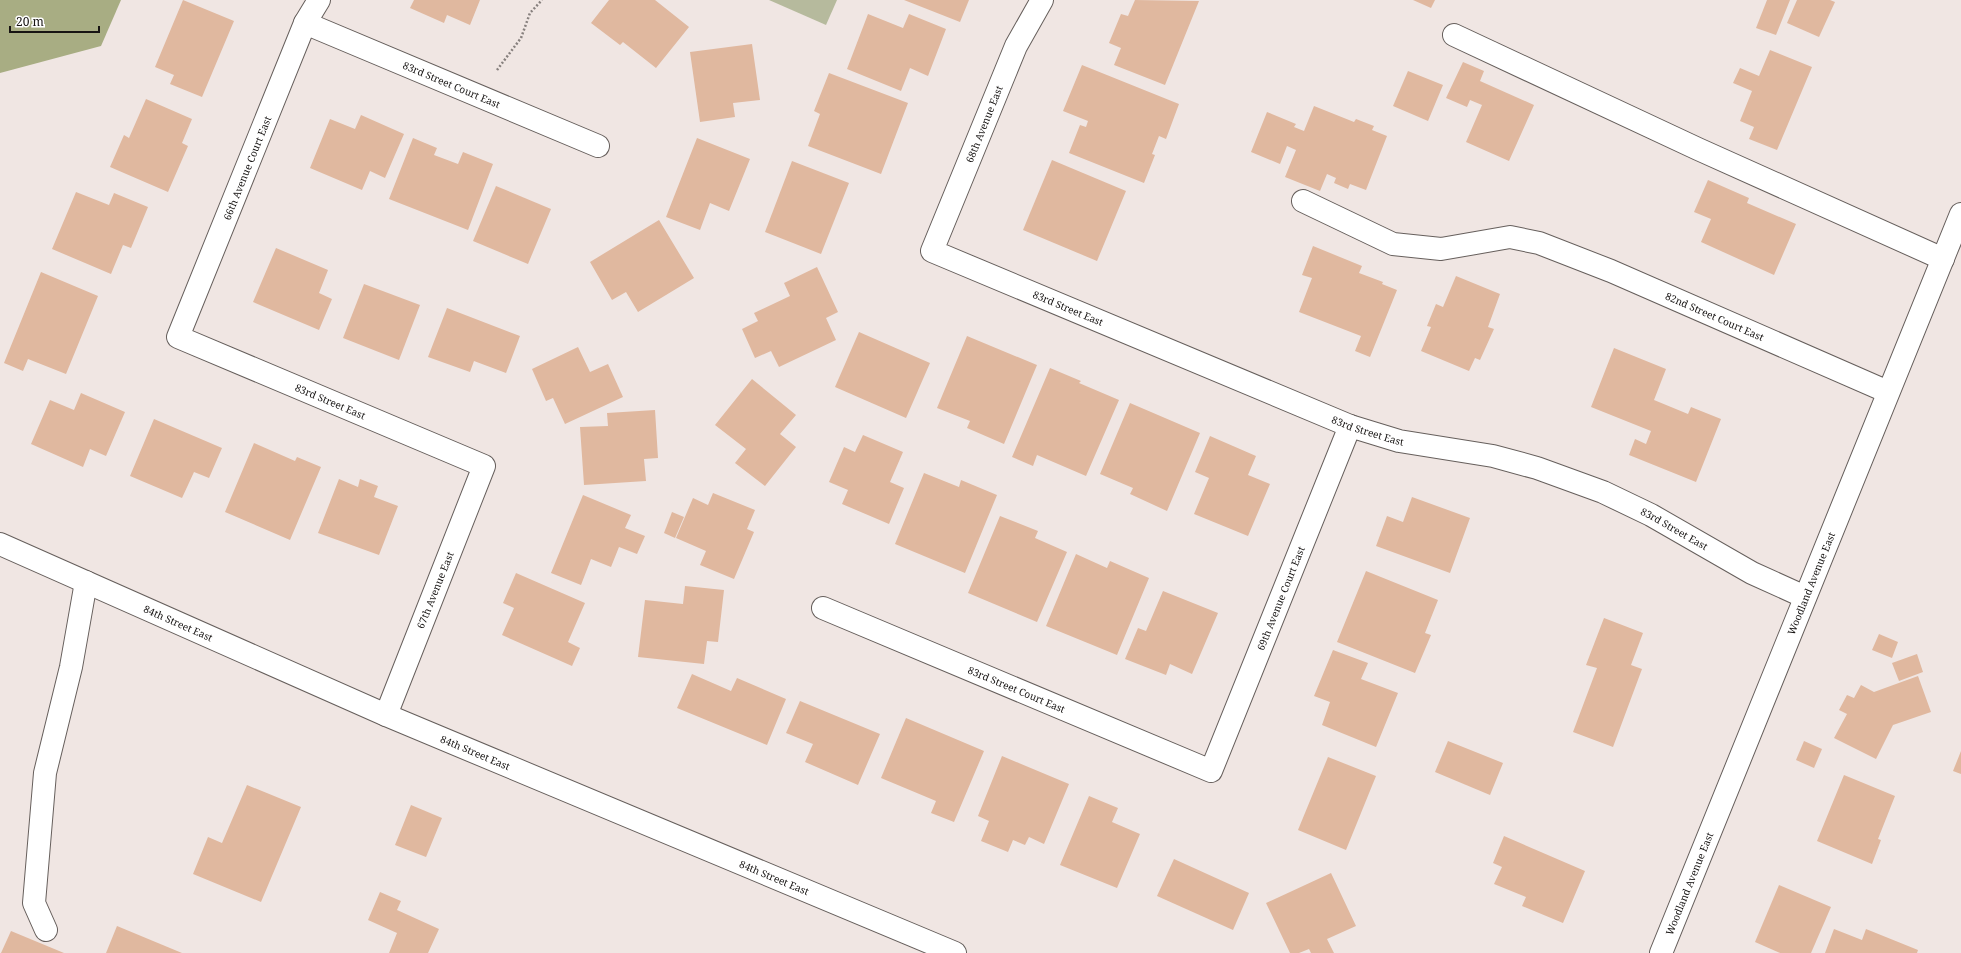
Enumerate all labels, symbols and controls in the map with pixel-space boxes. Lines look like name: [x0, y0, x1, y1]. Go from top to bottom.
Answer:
scale bar: [10, 8, 99, 34]
text: 20 m: [16, 13, 44, 30]
street label: 83rd Street Court East: [401, 58, 503, 111]
street label: 68th Avenue East: [962, 83, 1006, 165]
street label: 66th Avenue Court East: [220, 113, 274, 222]
street label: 83rd Street East: [1031, 287, 1106, 329]
street label: 82nd Street Court East: [1663, 289, 1766, 344]
street label: 83rd Street East: [293, 380, 368, 422]
street label: 83rd Street East: [1330, 412, 1405, 449]
street label: 83rd Street East: [1638, 504, 1711, 553]
street label: Woodland Avenue East: [1784, 529, 1838, 637]
street label: 69th Avenue Court East: [1253, 544, 1308, 652]
street label: 67th Avenue East: [413, 549, 457, 631]
street label: 84th Street East: [142, 602, 215, 645]
street label: 83rd Street Court East: [966, 663, 1068, 716]
street label: 84th Street East: [438, 732, 513, 773]
street label: Woodland Avenue East: [1662, 830, 1717, 937]
street label: 84th Street East: [737, 857, 812, 898]

